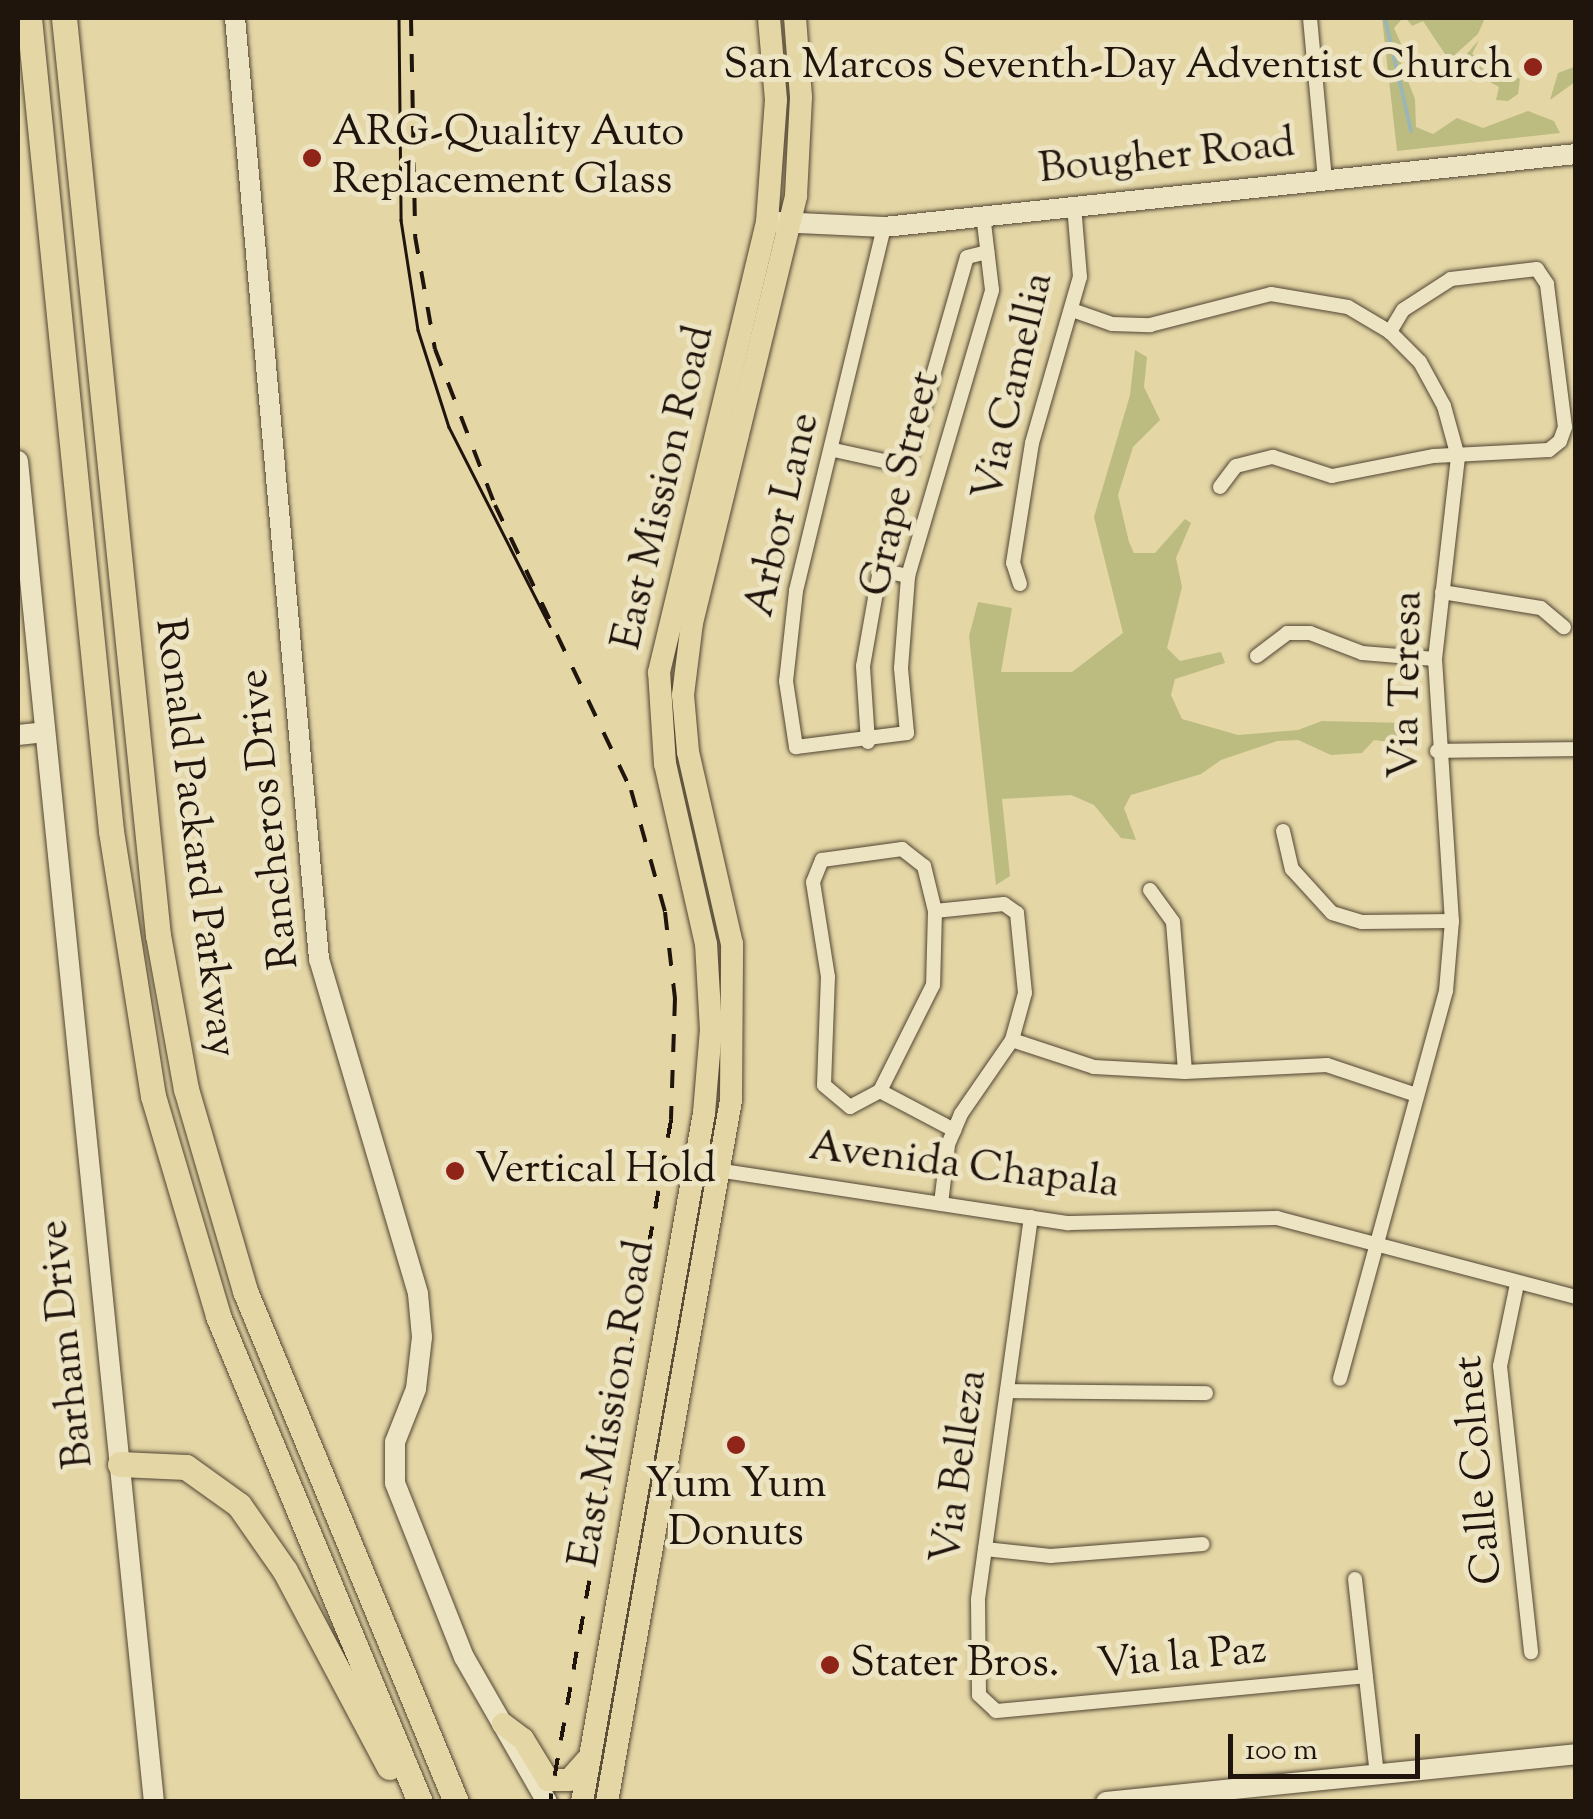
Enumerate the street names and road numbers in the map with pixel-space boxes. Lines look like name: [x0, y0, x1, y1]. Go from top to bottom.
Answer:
street label: Bougher Road: [1037, 120, 1297, 196]
street label: Via Camellia: [964, 268, 1066, 506]
street label: East Mission Road: [603, 321, 727, 655]
street label: Grape Street: [852, 367, 952, 601]
street label: Arbor Lane: [736, 408, 832, 622]
street label: Via Teresa: [1381, 590, 1435, 780]
street label: Ronald Packard Parkway: [142, 616, 246, 1060]
street label: Rancheros Drive: [230, 666, 312, 972]
street label: Avenida Chapala: [806, 1123, 1122, 1211]
street label: Barham Drive: [30, 1217, 106, 1471]
street label: East Mission Road: [560, 1237, 668, 1571]
street label: Calle Colnet: [1445, 1354, 1515, 1586]
street label: Via Belleza: [922, 1367, 1000, 1567]
street label: Via la Paz: [1095, 1626, 1269, 1692]

